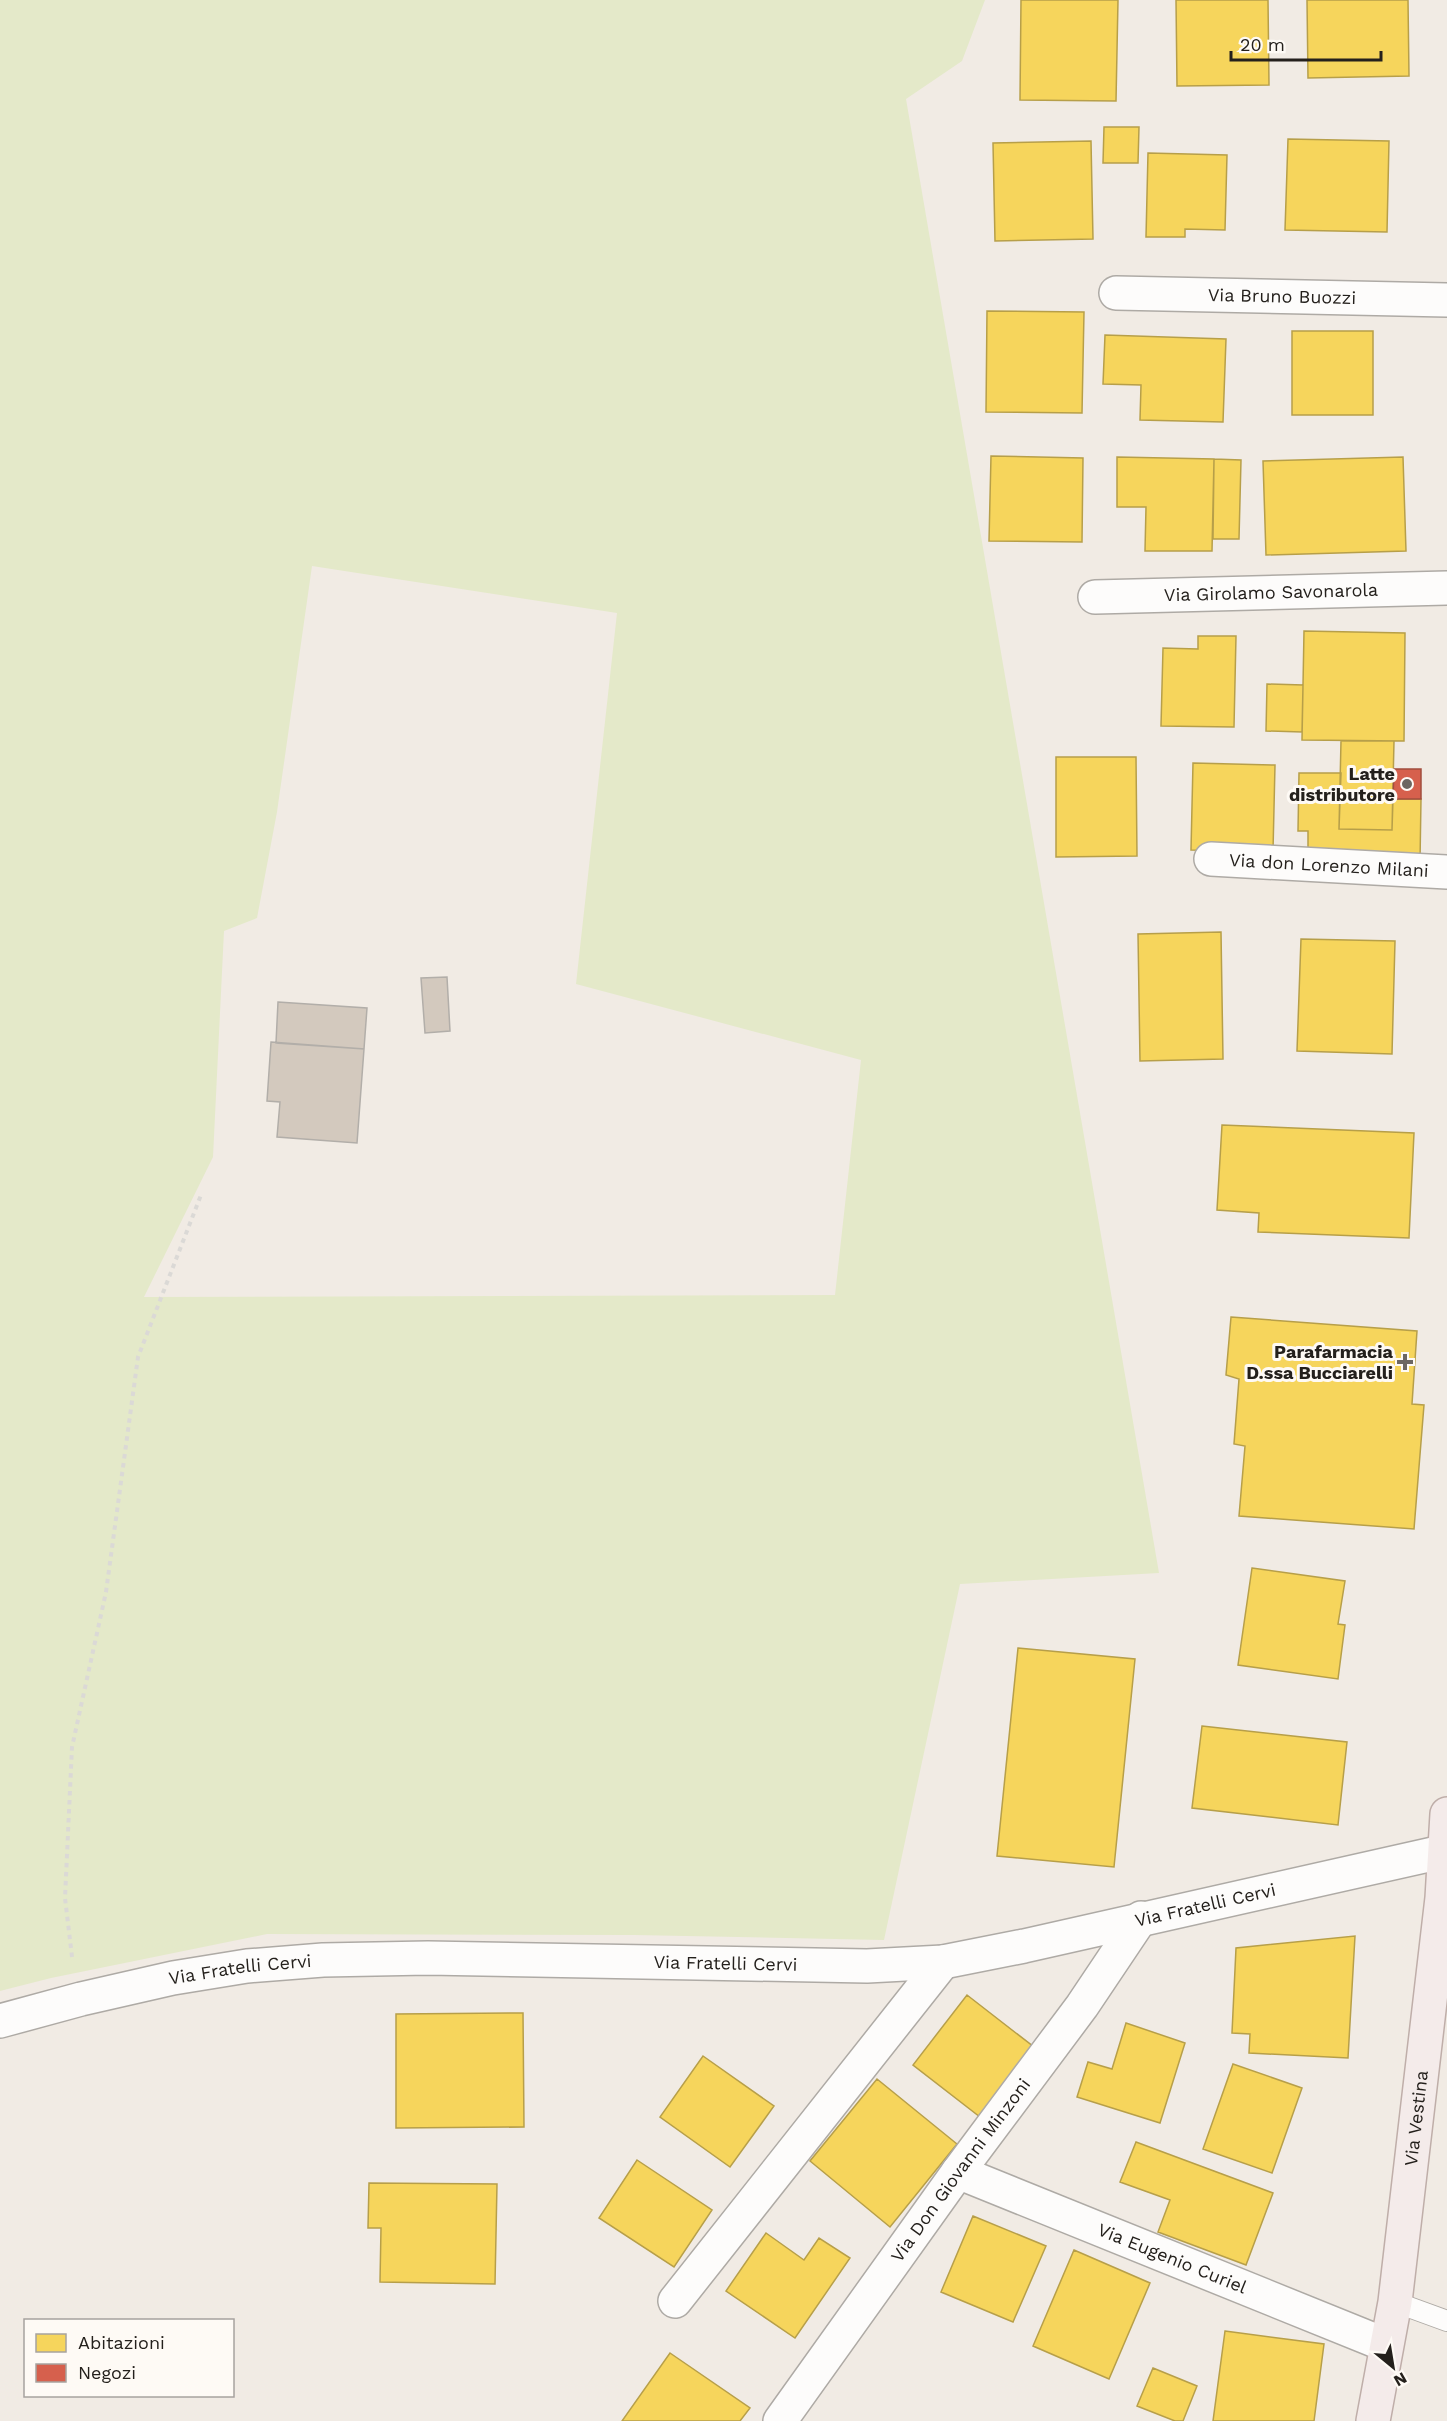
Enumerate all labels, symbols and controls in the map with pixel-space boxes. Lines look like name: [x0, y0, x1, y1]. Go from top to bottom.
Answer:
scale bar: [1231, 24, 1381, 62]
text: 20 m: [1240, 34, 1285, 55]
street label: Via Bruno Buozzi: [1208, 284, 1356, 308]
street label: Via Girolamo Savonarola: [1164, 579, 1378, 605]
place label: Latte distributore: [1289, 763, 1395, 805]
marker: Latte distributore: [1400, 777, 1414, 791]
street label: Via don Lorenzo Milani: [1228, 849, 1429, 881]
place label: Parafarmacia D.ssa Bucciarelli: [1246, 1341, 1394, 1383]
marker: Parafarmacia D.ssa Bucciarelli: [1398, 1355, 1412, 1369]
street label: Via Fratelli Cervi: [1133, 1879, 1278, 1931]
street label: Via Fratelli Cervi: [167, 1950, 312, 1989]
street label: Via Fratelli Cervi: [653, 1951, 797, 1975]
street label: Via Vestina: [1400, 2069, 1432, 2167]
street label: Via Don Giovanni Minzoni: [886, 2074, 1034, 2266]
street label: Via Eugenio Curiel: [1095, 2219, 1251, 2298]
legend: [24, 2319, 234, 2397]
text: Abitazioni: [78, 2332, 165, 2353]
north arrow: [1363, 2337, 1423, 2397]
text: Negozi: [78, 2362, 136, 2383]
text: N: [1390, 2368, 1410, 2391]

